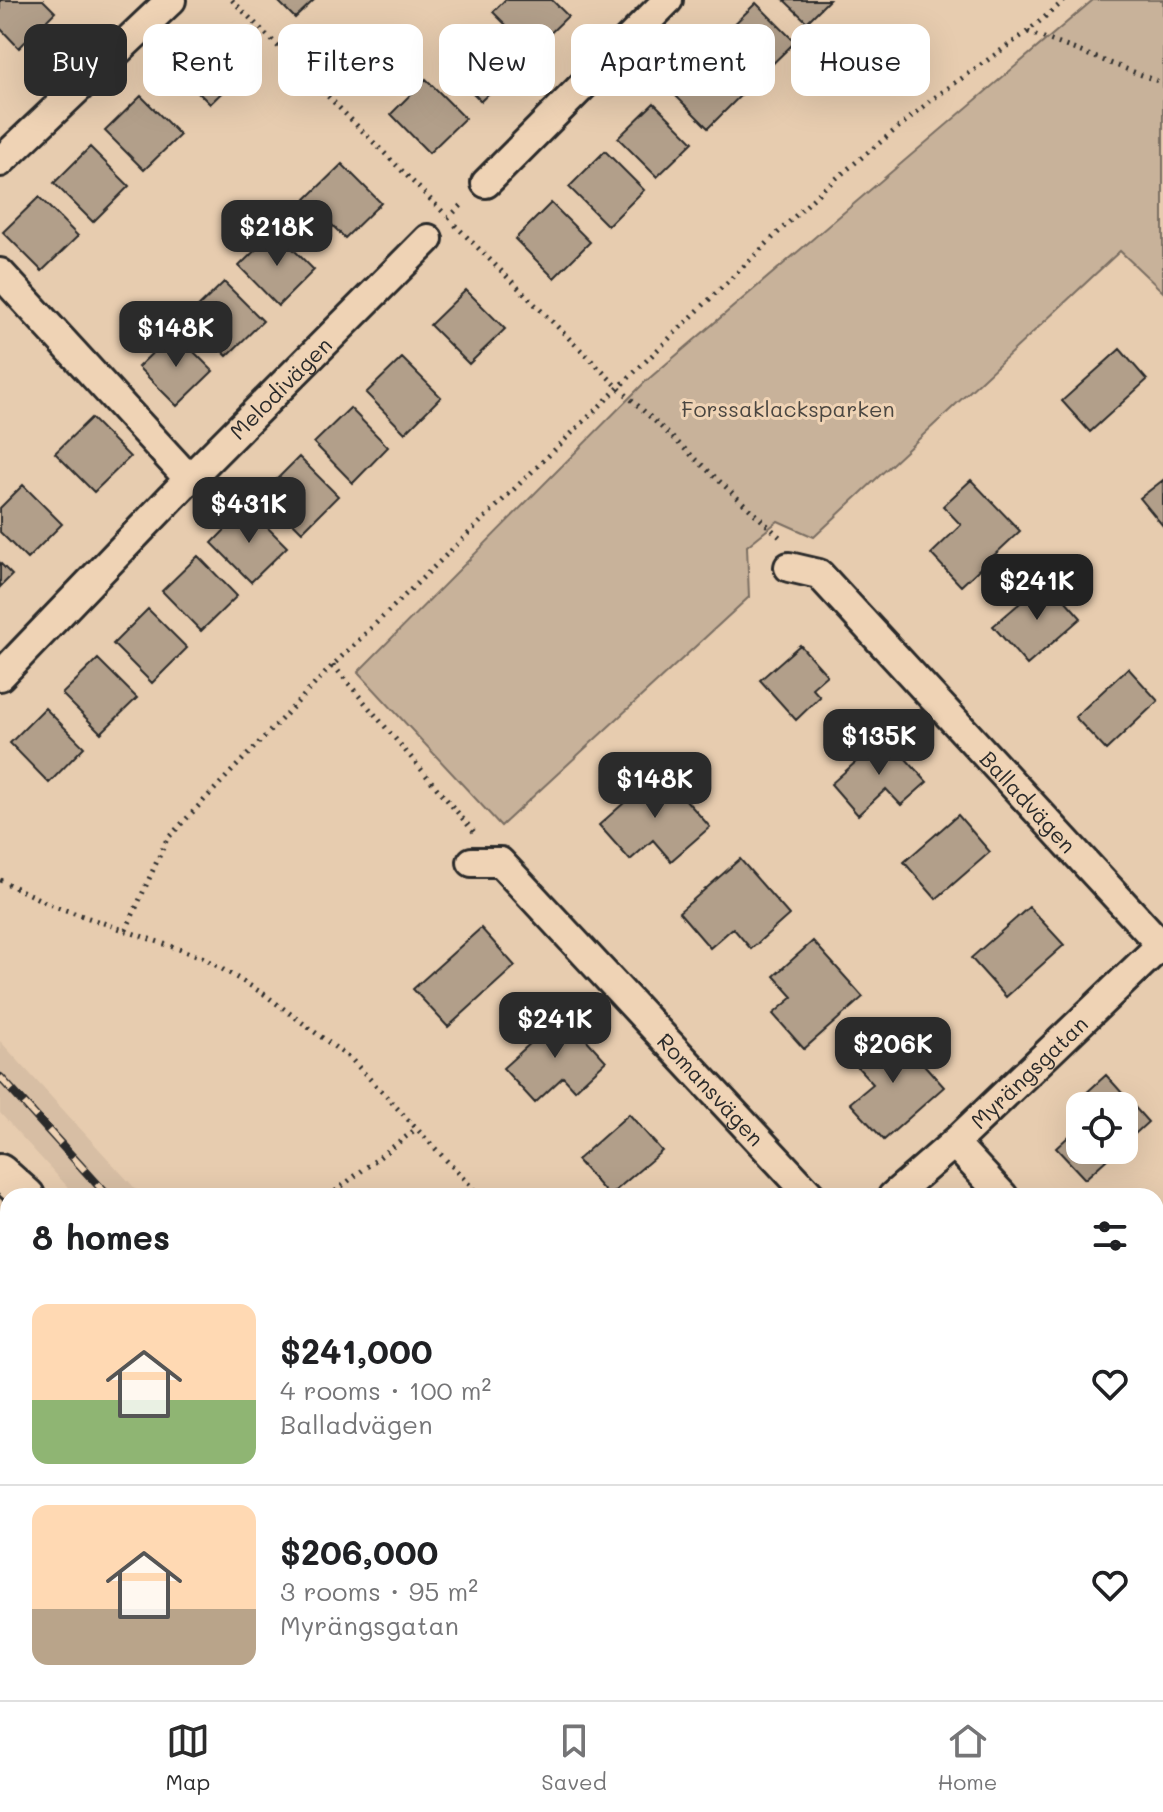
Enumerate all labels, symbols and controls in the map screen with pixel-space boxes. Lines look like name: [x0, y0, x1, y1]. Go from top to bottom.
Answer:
chip: Buy: [24, 24, 127, 96]
chip: Rent: [143, 24, 262, 96]
chip: Filters: [278, 24, 423, 96]
chip: New: [439, 24, 555, 96]
chip: Apartment: [571, 24, 775, 96]
chip: House: [791, 24, 930, 96]
pin: $218K: [221, 200, 333, 268]
text: $218K: [239, 209, 315, 243]
pin: $148K: [120, 301, 232, 369]
text: $148K: [137, 310, 215, 344]
street label: Melodivägen: [223, 330, 337, 445]
park label: Forssaklacksparken: [681, 394, 895, 423]
pin: $431K: [193, 477, 305, 545]
text: $431K: [211, 486, 287, 520]
pin: $241K: [981, 554, 1093, 622]
text: $241K: [999, 563, 1075, 597]
pin: $135K: [823, 709, 935, 777]
text: $135K: [841, 718, 917, 752]
street label: Balladvägen: [974, 744, 1083, 859]
pin: $148K: [599, 752, 711, 820]
text: $148K: [616, 761, 694, 795]
pin: $241K: [499, 992, 611, 1060]
text: $241K: [517, 1001, 593, 1035]
street label: Myrängsgatan: [964, 1009, 1093, 1135]
pin: $206K: [837, 1017, 949, 1085]
street label: Romansvägen: [651, 1026, 771, 1152]
text: $206K: [853, 1026, 933, 1060]
map controls: [1066, 1092, 1138, 1164]
button: locate: [1066, 1092, 1138, 1164]
text: 8 homes: [32, 1214, 170, 1259]
icon: filters: [1088, 1214, 1132, 1258]
text: $241,000: [280, 1328, 433, 1373]
icon: home: [96, 1336, 192, 1432]
icon: heart: [1088, 1362, 1132, 1406]
text: 4 rooms · 100 m²: [280, 1373, 491, 1407]
text: Balladvägen: [280, 1407, 433, 1441]
text: $206,000: [280, 1529, 438, 1574]
icon: home: [96, 1537, 192, 1633]
icon: heart: [1088, 1563, 1132, 1607]
text: 3 rooms · 95 m²: [280, 1574, 478, 1608]
text: Myrängsgatan: [280, 1608, 459, 1642]
tab: Map: [165, 1719, 210, 1796]
tab: Saved: [541, 1719, 607, 1796]
tab: Home: [938, 1719, 997, 1796]

